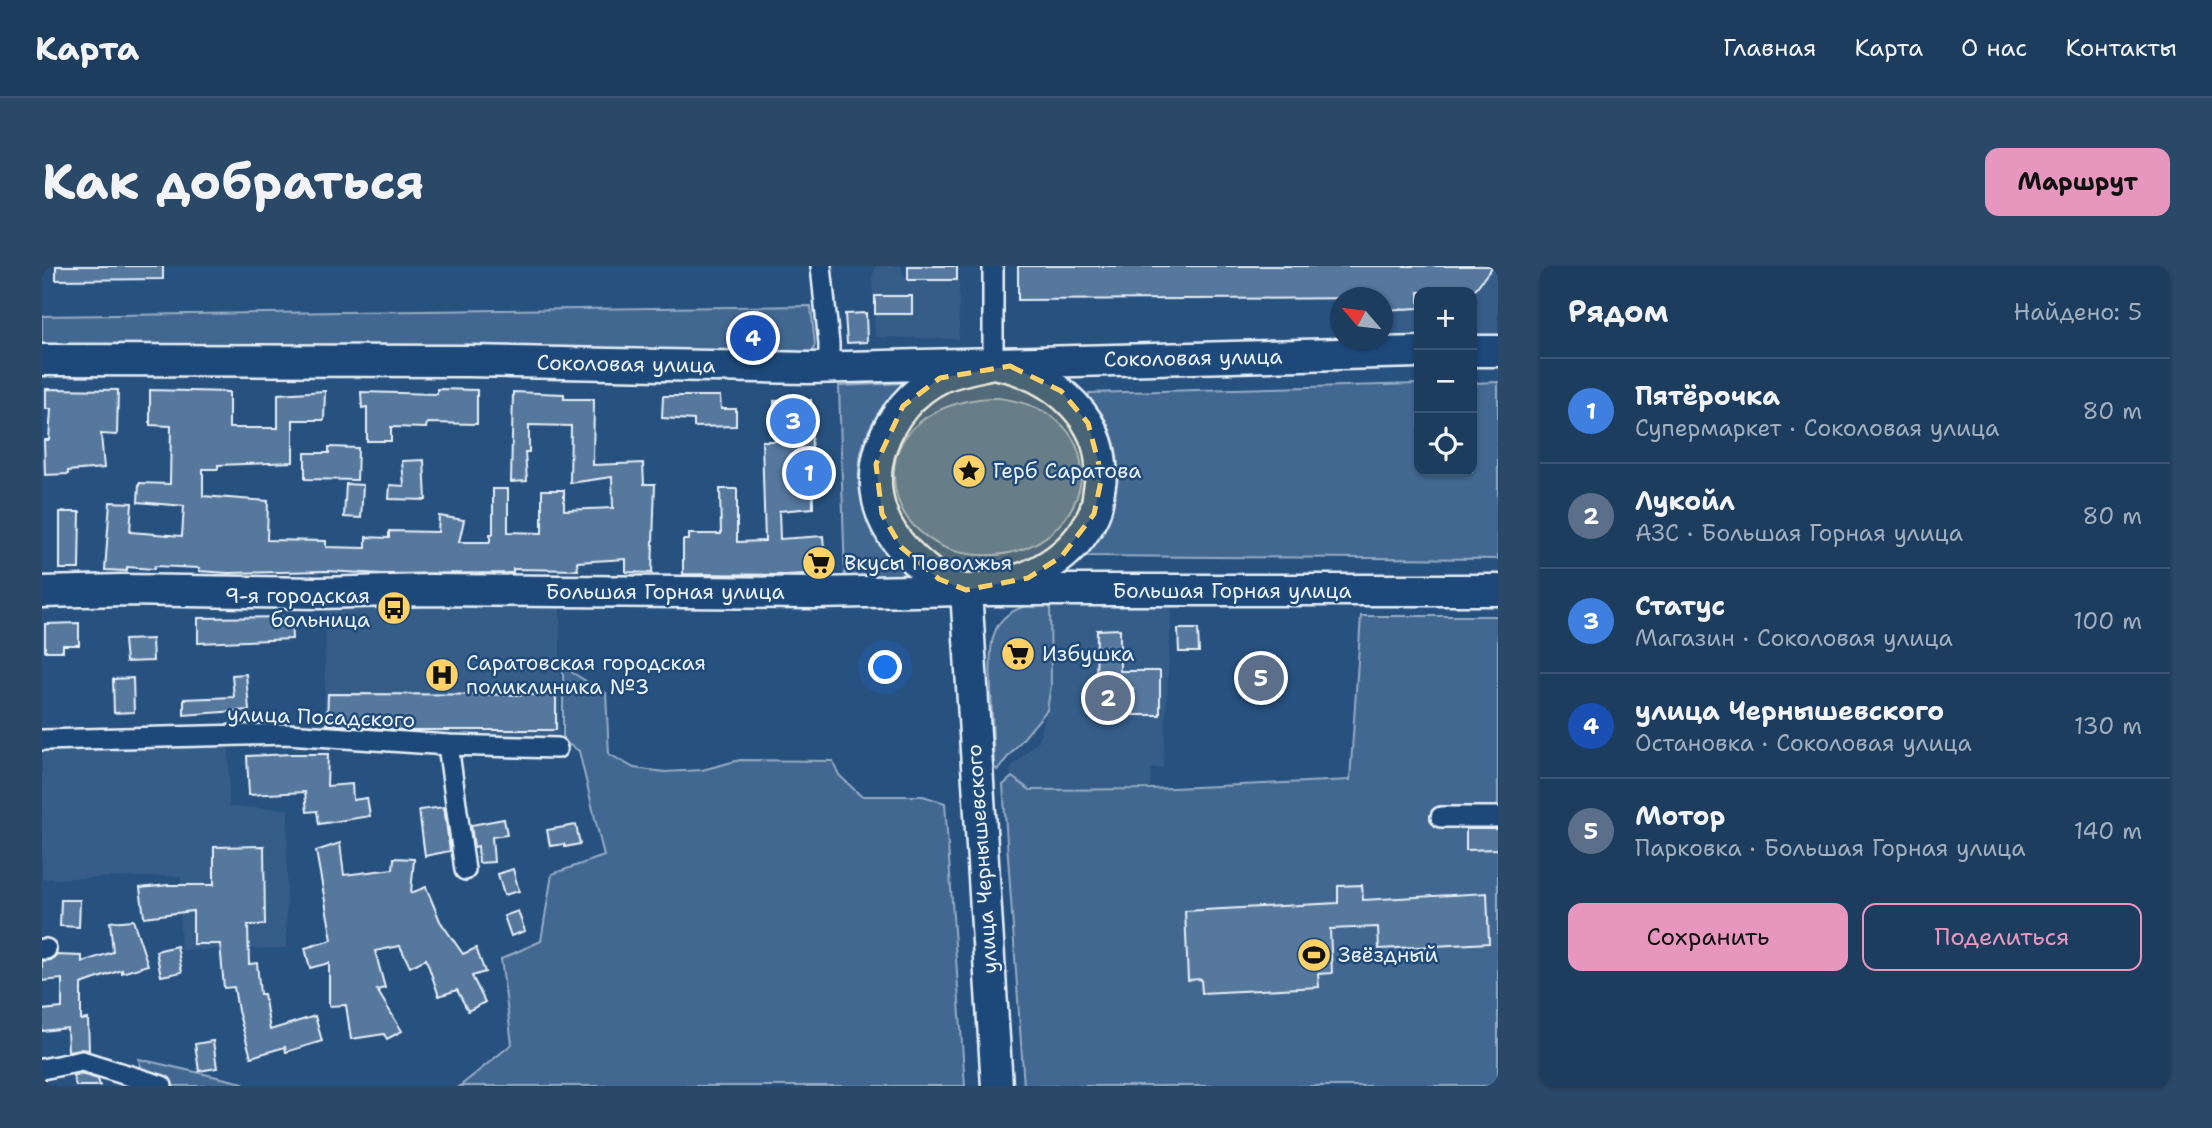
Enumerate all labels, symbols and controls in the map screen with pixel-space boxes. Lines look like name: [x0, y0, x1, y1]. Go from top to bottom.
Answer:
text: Карта: [35, 26, 139, 71]
text: Главная: [1723, 32, 1816, 64]
text: Карта: [1854, 32, 1923, 64]
text: О нас: [1961, 32, 2027, 64]
text: Контакты: [2065, 32, 2177, 64]
button: Маршрут: [1985, 148, 2170, 216]
text: Как добраться: [42, 149, 424, 215]
north arrow: [1330, 287, 1393, 350]
map controls: [1414, 287, 1477, 476]
button: +: [1414, 287, 1477, 350]
text: Рядом: [1568, 291, 1668, 332]
text: Найдено: 5: [2014, 297, 2142, 327]
pin: 4: [730, 312, 776, 364]
street label: Соколовая улица: [1103, 342, 1283, 374]
street label: Соколовая улица: [536, 348, 716, 380]
button: −: [1414, 350, 1477, 413]
text: Пятёрочка: [1635, 378, 1780, 413]
pin: 3: [770, 395, 816, 447]
text: 1: [1586, 396, 1596, 426]
text: 80 m: [2083, 396, 2142, 426]
button: locate: [1414, 413, 1477, 476]
text: Супермаркет · Соколовая улица: [1635, 413, 1999, 443]
pin: 1: [786, 447, 832, 499]
place icon: Герб Саратова: [950, 452, 988, 490]
place label: Герб Саратова: [993, 457, 1141, 485]
text: Лукойл: [1635, 483, 1735, 518]
text: 2: [1583, 501, 1599, 531]
text: 80 m: [2083, 501, 2142, 531]
text: АЗС · Большая Горная улица: [1635, 518, 1963, 548]
supermarket icon: Вкусы Поволжья: [800, 544, 838, 582]
place label: Вкусы Поволжья: [844, 549, 1012, 577]
street label: Большая Горная улица: [1113, 577, 1351, 605]
street label: Большая Горная улица: [546, 578, 784, 606]
place label: 9-я городская больница: [225, 582, 370, 634]
text: Статус: [1635, 588, 1725, 623]
bus stop icon: 9-я городская больница: [375, 589, 413, 627]
text: 3: [1583, 606, 1599, 636]
text: 100 m: [2073, 606, 2142, 636]
text: Магазин · Соколовая улица: [1635, 623, 1953, 653]
supermarket icon: Избушка: [999, 635, 1037, 673]
place label: Избушка: [1042, 640, 1134, 668]
place label: Саратовская городская поликлиника №3: [466, 649, 706, 701]
your location: [868, 650, 902, 684]
pin: 5: [1238, 652, 1284, 704]
hospital icon: Саратовская городская поликлиника №3: [423, 656, 461, 694]
pin: 2: [1085, 672, 1131, 724]
text: улица Чернышевского: [1635, 693, 1944, 728]
street label: улица Посадского: [226, 700, 416, 734]
text: 4: [1583, 711, 1599, 741]
text: 130 m: [2074, 711, 2142, 741]
text: Остановка · Соколовая улица: [1635, 728, 1972, 758]
street label: улица Чернышевского: [960, 743, 1004, 975]
text: Мотор: [1635, 798, 1725, 833]
text: 5: [1584, 816, 1598, 846]
text: 140 m: [2074, 816, 2142, 846]
text: Парковка · Большая Горная улица: [1635, 833, 2026, 863]
button: Сохранить: [1568, 903, 1848, 971]
button: Поделиться: [1862, 903, 2142, 971]
sports icon: Звёздный: [1295, 936, 1333, 974]
place label: Звёздный: [1338, 941, 1438, 969]

